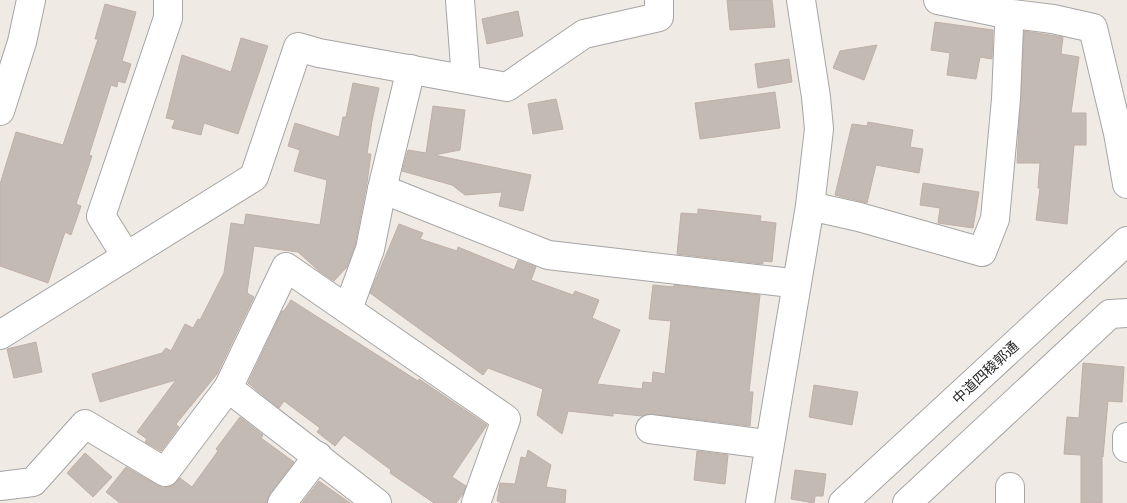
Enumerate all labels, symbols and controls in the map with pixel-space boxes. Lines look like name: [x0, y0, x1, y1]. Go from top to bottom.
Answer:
street label: 中道四稜郭通: [948, 337, 1022, 407]

